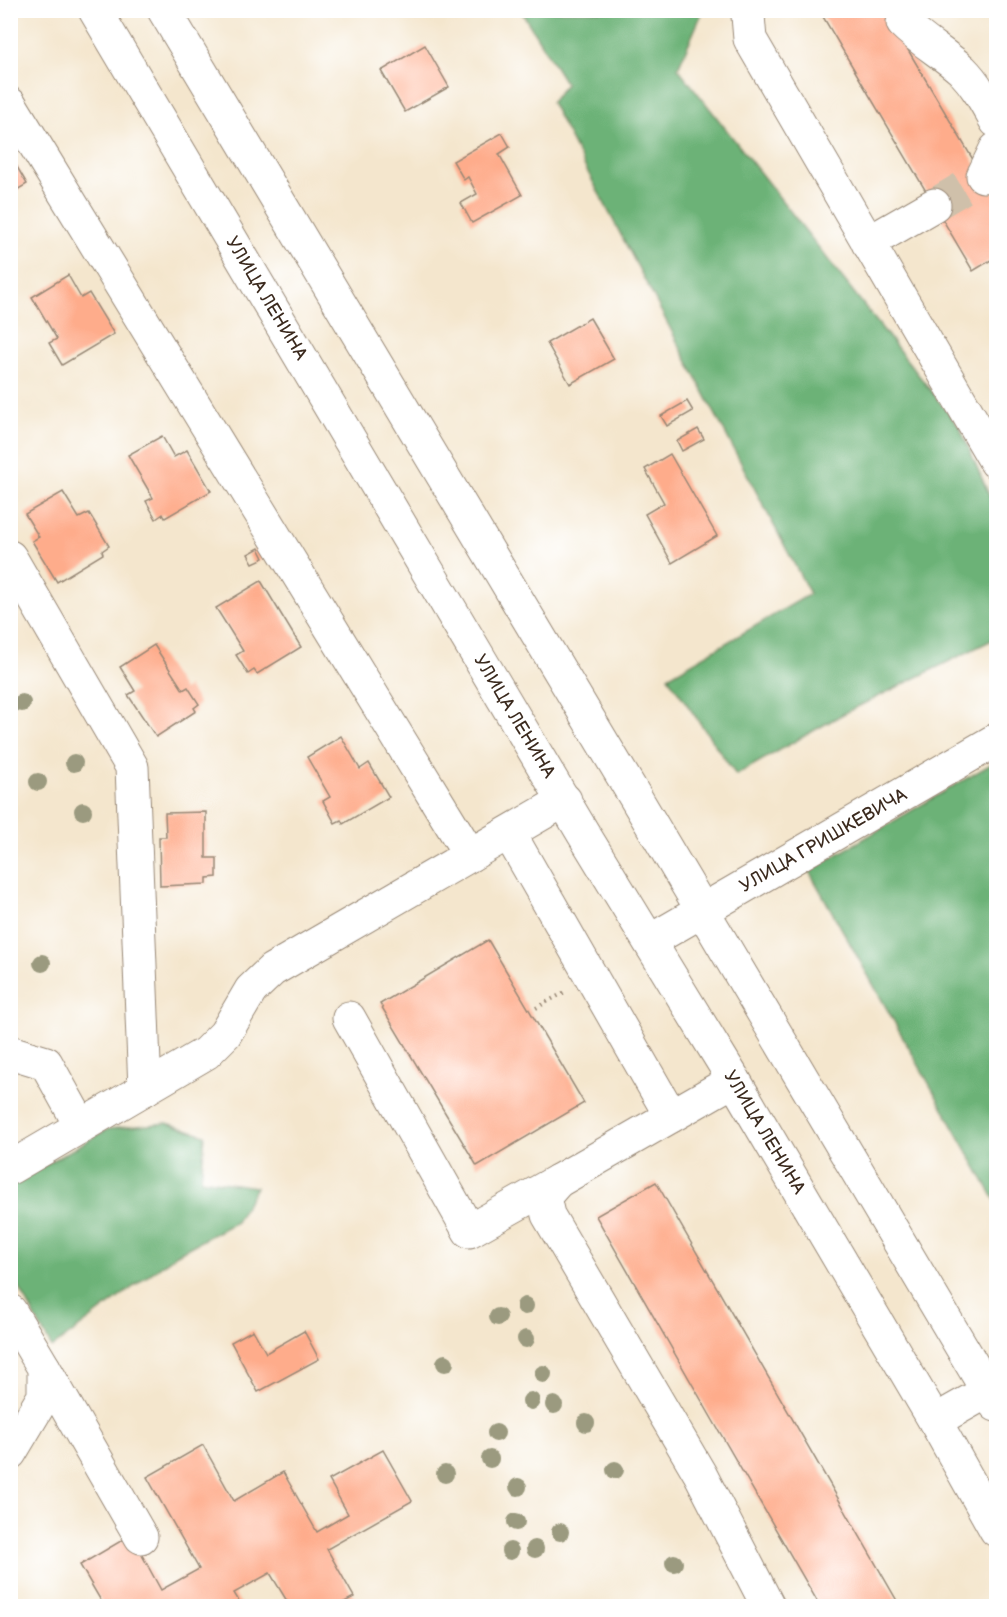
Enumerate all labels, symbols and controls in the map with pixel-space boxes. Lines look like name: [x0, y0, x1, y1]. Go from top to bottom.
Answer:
street label: УЛИЦА ЛЕНИНА: [221, 233, 312, 364]
street label: УЛИЦА ЛЕНИНА: [469, 651, 560, 782]
street label: УЛИЦА ГРИШКЕВИЧА: [736, 784, 910, 897]
street label: УЛИЦА ЛЕНИНА: [719, 1067, 810, 1198]

